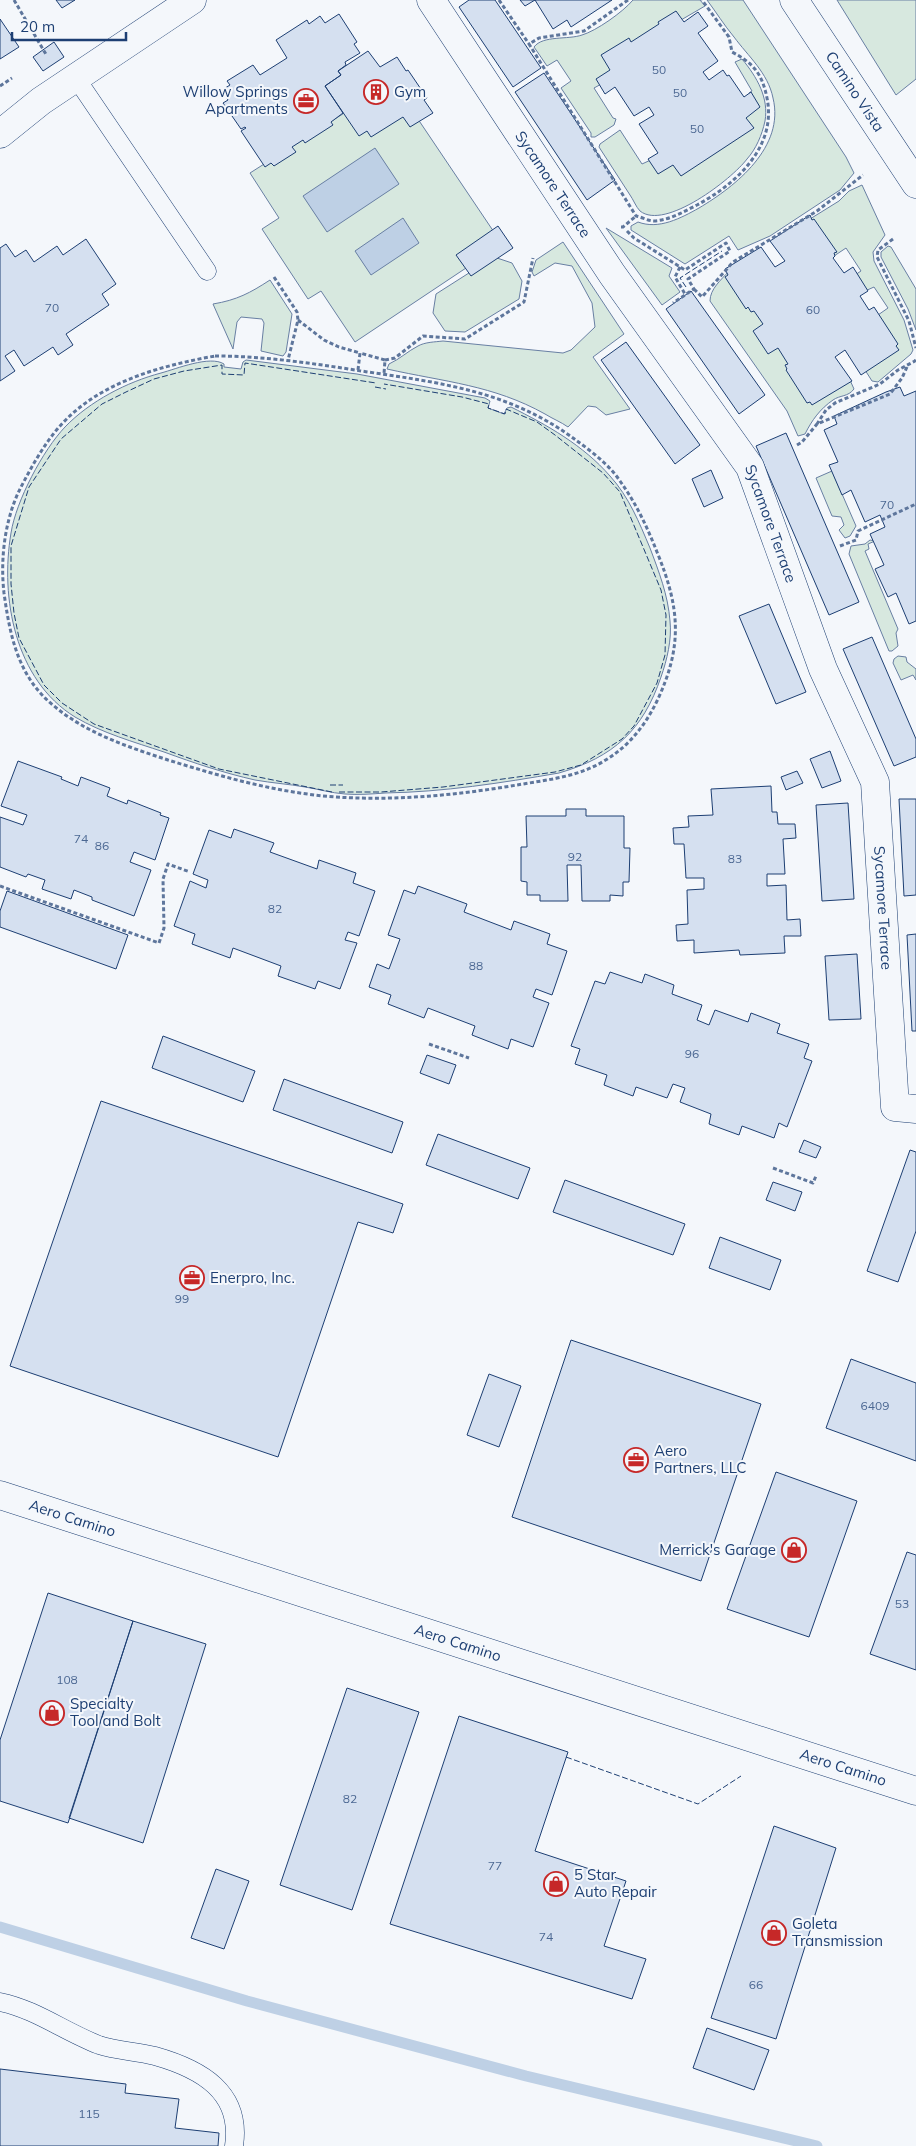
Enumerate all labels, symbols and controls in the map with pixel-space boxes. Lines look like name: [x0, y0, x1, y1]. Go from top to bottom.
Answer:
scale bar: [12, 10, 126, 42]
text: 20 m: [20, 17, 55, 36]
street label: Camino Vista: [822, 47, 889, 135]
house number: 50: [652, 62, 666, 77]
building icon: Gym: [363, 79, 389, 105]
place label: Willow Springs Apartments: [183, 82, 288, 118]
place label: Gym: [394, 82, 426, 101]
house number: 50: [673, 85, 687, 100]
office icon: Willow Springs Apartments: [293, 88, 319, 114]
house number: 50: [690, 121, 704, 136]
street label: Sycamore Terrace: [511, 127, 595, 241]
house number: 70: [45, 300, 59, 315]
house number: 60: [806, 302, 820, 317]
street label: Sycamore Terrace: [741, 462, 801, 585]
house number: 70: [880, 497, 894, 512]
house number: 74: [74, 831, 88, 846]
house number: 86: [95, 838, 109, 853]
street label: Sycamore Terrace: [870, 845, 897, 970]
house number: 92: [568, 849, 582, 864]
house number: 83: [728, 851, 742, 866]
house number: 82: [268, 901, 282, 916]
house number: 88: [469, 958, 483, 973]
house number: 96: [685, 1046, 699, 1061]
office icon: Enerpro, Inc.: [179, 1265, 205, 1291]
place label: Enerpro, Inc.: [210, 1268, 295, 1287]
house number: 99: [175, 1291, 189, 1306]
house number: 6409: [861, 1398, 889, 1413]
place label: Aero Partners, LLC: [654, 1441, 747, 1477]
office icon: Aero Partners, LLC: [623, 1447, 649, 1473]
street label: Aero Camino: [27, 1495, 118, 1541]
shop icon: Merrick's Garage: [781, 1537, 807, 1563]
place label: Merrick's Garage: [659, 1540, 776, 1559]
house number: 53: [895, 1596, 909, 1611]
street label: Aero Camino: [412, 1620, 504, 1665]
house number: 108: [56, 1672, 78, 1687]
place label: Specialty Tool and Bolt: [70, 1694, 161, 1730]
shop icon: Specialty Tool and Bolt: [39, 1700, 65, 1726]
street label: Aero Camino: [797, 1744, 889, 1790]
house number: 82: [343, 1791, 357, 1806]
house number: 77: [488, 1858, 502, 1873]
place label: 5 Star Auto Repair: [574, 1865, 657, 1901]
shop icon: 5 Star Auto Repair: [543, 1871, 569, 1897]
place label: Goleta Transmission: [792, 1914, 883, 1950]
shop icon: Goleta Transmission: [761, 1920, 787, 1946]
house number: 74: [539, 1929, 553, 1944]
house number: 66: [749, 1977, 763, 1992]
house number: 115: [78, 2106, 100, 2121]

